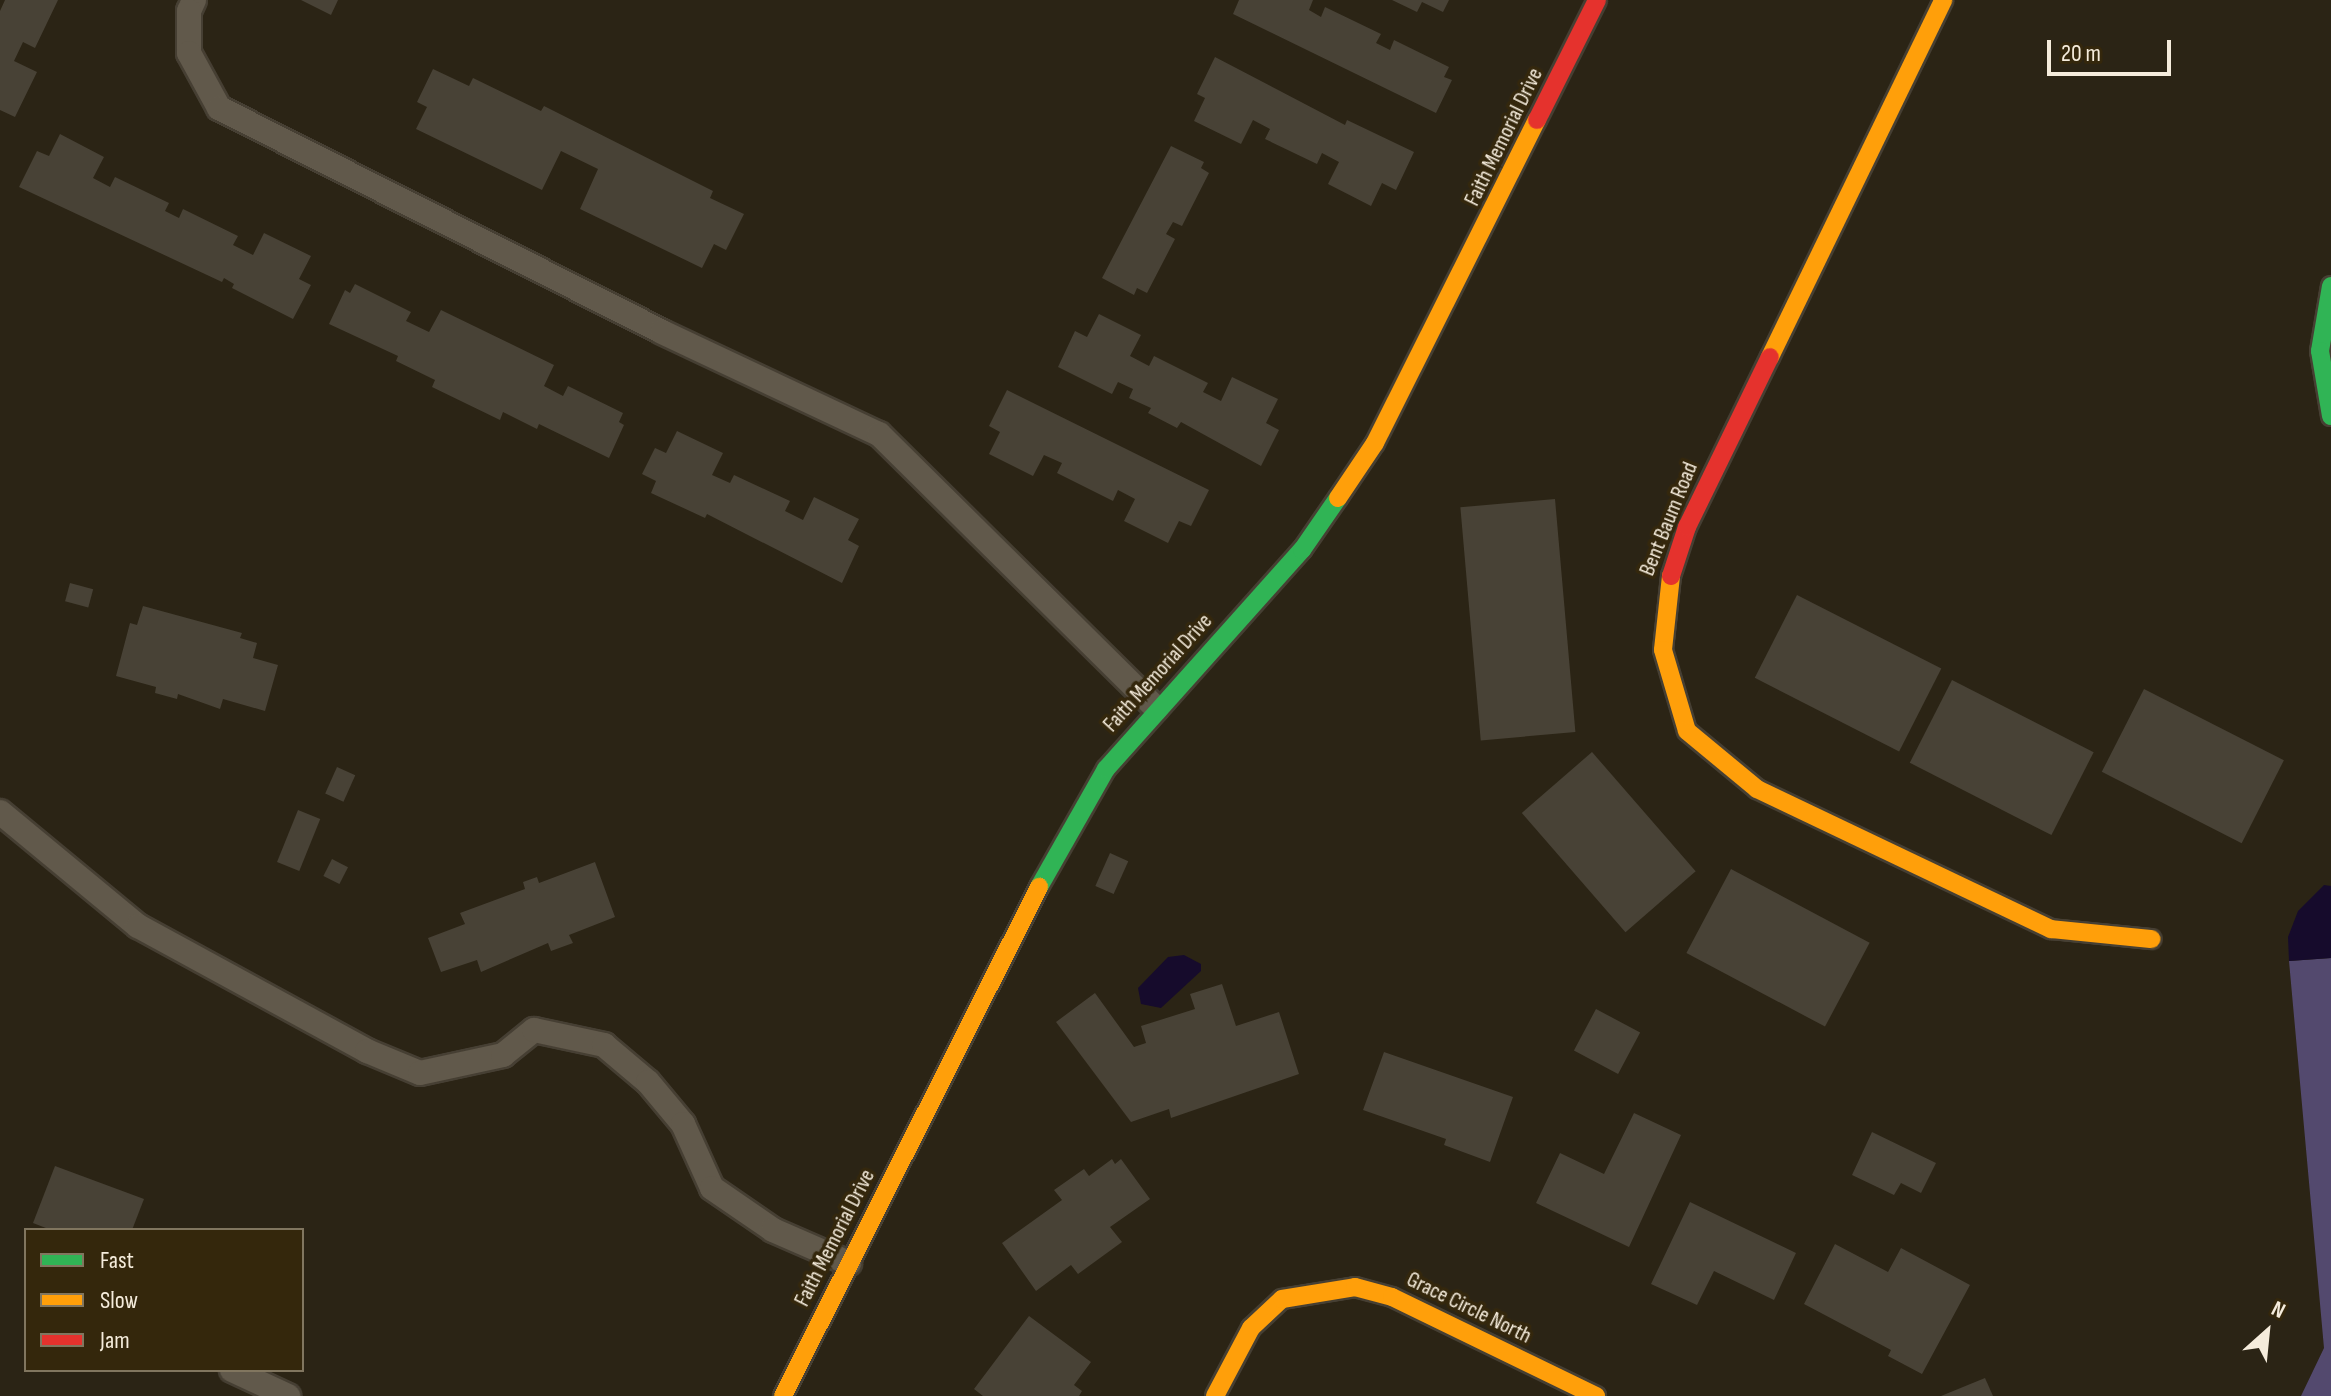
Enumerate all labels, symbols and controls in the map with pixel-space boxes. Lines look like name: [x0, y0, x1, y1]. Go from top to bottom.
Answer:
scale bar: [2051, 24, 2175, 74]
text: 20 m: [2061, 39, 2101, 68]
street label: Faith Memorial Drive: [1459, 64, 1549, 210]
street label: Bent Baum Road: [1634, 458, 1704, 580]
street label: Faith Memorial Drive: [1098, 608, 1218, 738]
street label: Faith Memorial Drive: [789, 1165, 881, 1311]
legend: [24, 1228, 304, 1372]
text: Fast: [100, 1246, 134, 1275]
street label: Grace Circle North: [1402, 1266, 1536, 1350]
text: Slow: [100, 1286, 138, 1315]
north arrow: [2227, 1292, 2307, 1372]
text: N: [2267, 1295, 2289, 1325]
text: Jam: [100, 1326, 130, 1355]

